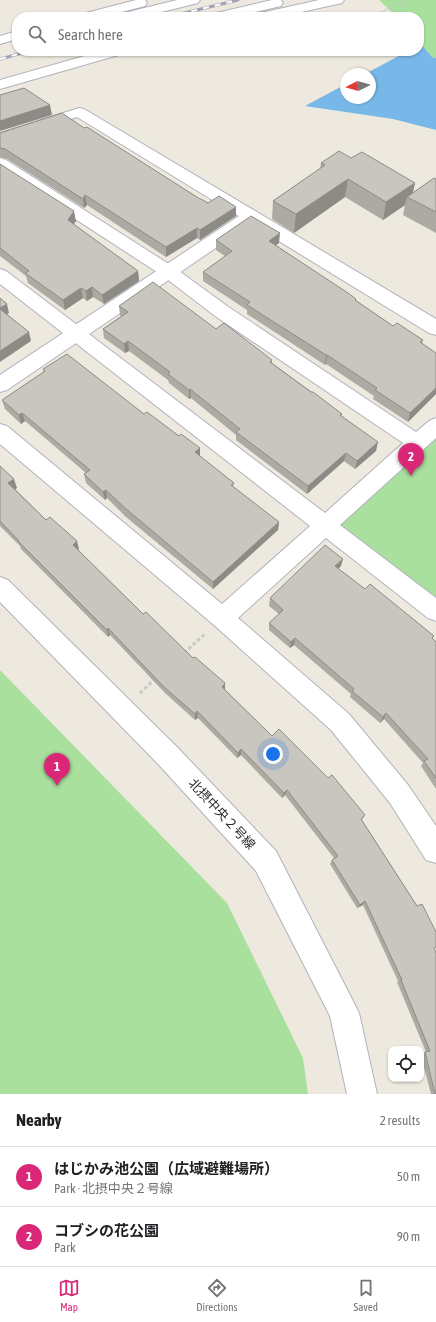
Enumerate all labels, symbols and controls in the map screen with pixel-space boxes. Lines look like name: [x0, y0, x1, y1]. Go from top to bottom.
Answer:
search box: [12, 12, 424, 56]
icon: search: [26, 23, 48, 45]
text: Search here: [58, 26, 123, 43]
north arrow: [340, 68, 376, 104]
pin: 2: [398, 443, 424, 476]
your location: [263, 744, 283, 764]
pin: 1: [44, 753, 70, 786]
street label: 北摂中央２号線: [185, 776, 259, 852]
map controls: [388, 1046, 424, 1082]
button: locate: [388, 1046, 424, 1082]
text: Nearby: [16, 1110, 62, 1130]
text: 2 results: [380, 1113, 420, 1128]
text: はじかみ池公園（広域避難場所）: [54, 1160, 279, 1177]
text: 1: [26, 1169, 32, 1184]
text: 50 m: [397, 1169, 420, 1184]
text: Park · 北摂中央２号線: [54, 1181, 173, 1196]
text: コブシの花公園: [54, 1222, 159, 1239]
text: 2: [26, 1229, 32, 1244]
text: 90 m: [397, 1229, 420, 1244]
text: Park: [54, 1240, 76, 1255]
tab: Map: [58, 1277, 80, 1313]
tab: Directions: [196, 1277, 237, 1313]
tab: Saved: [354, 1277, 378, 1313]

